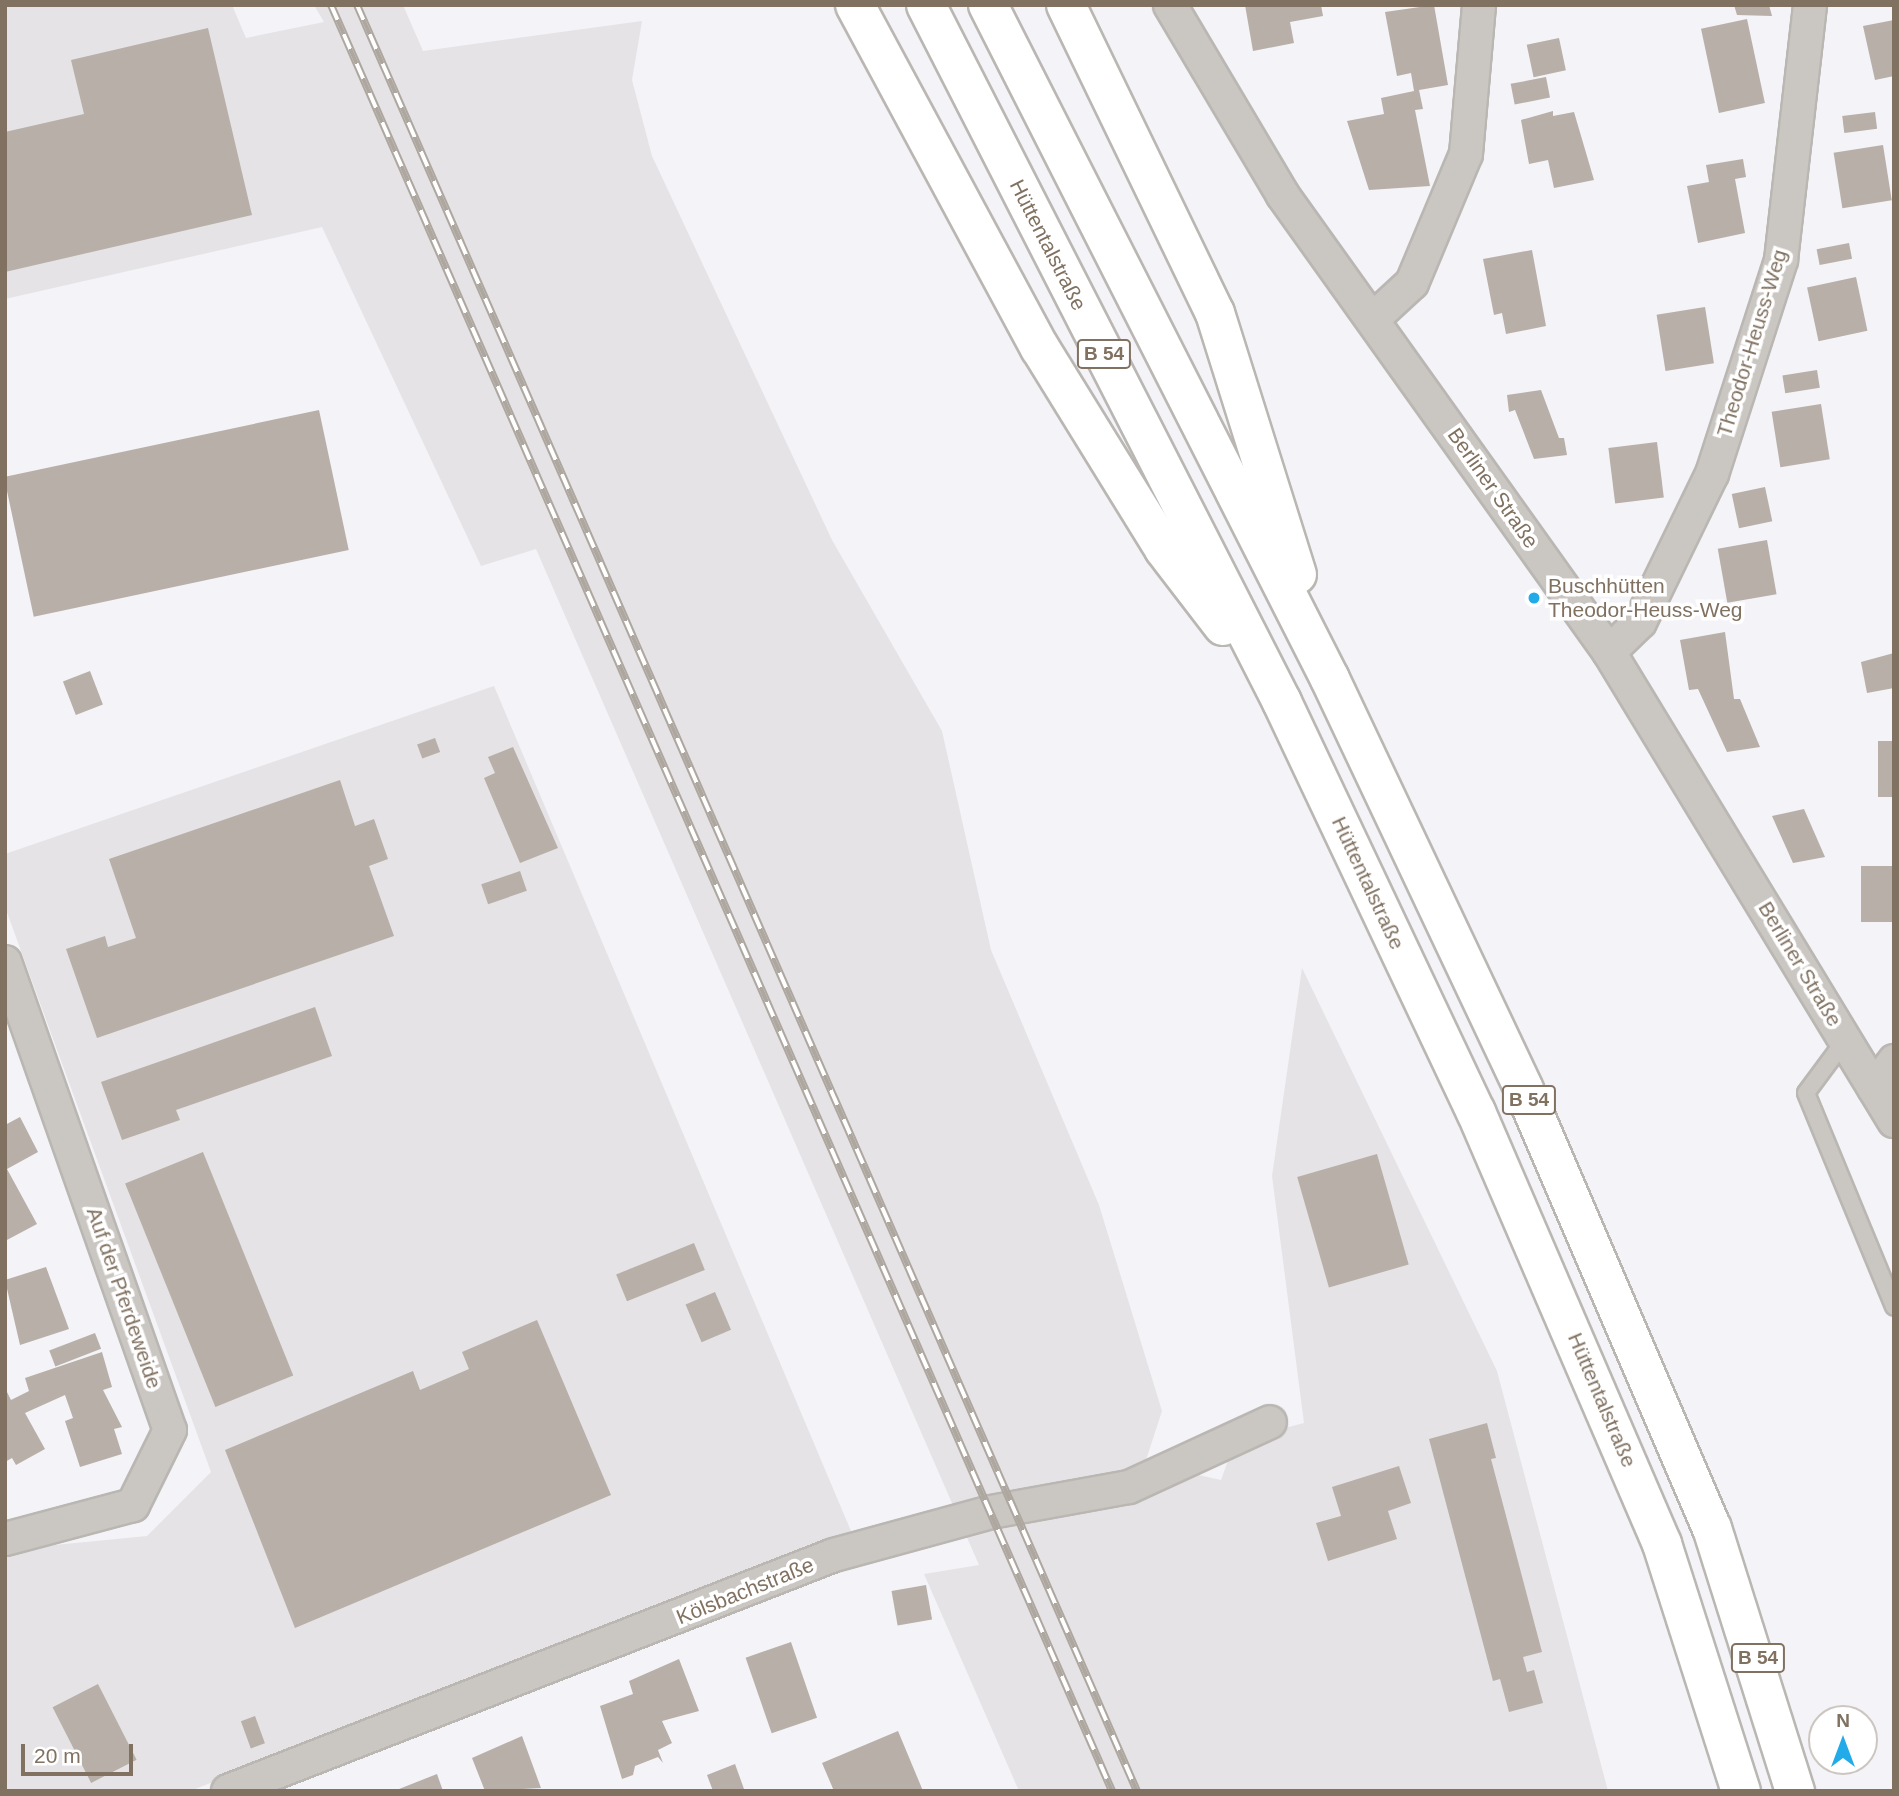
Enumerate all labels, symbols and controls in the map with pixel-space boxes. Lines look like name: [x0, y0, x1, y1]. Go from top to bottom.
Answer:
street label: Hüttentalstraße: [1004, 175, 1092, 315]
street label: Theodor-Heuss-Weg: [1712, 246, 1792, 440]
road number: B 54: [1076, 338, 1132, 370]
street label: Berliner Straße: [1442, 423, 1544, 553]
place label: Buschhütten Theodor-Heuss-Weg: [1548, 573, 1743, 623]
marker: Buschhütten Theodor-Heuss-Weg: [1526, 590, 1542, 606]
street label: Hüttentalstraße: [1326, 813, 1410, 953]
street label: Berliner Straße: [1753, 897, 1847, 1031]
road number: B 54: [1501, 1084, 1557, 1116]
street label: Auf der Pferdeweide: [81, 1204, 167, 1392]
street label: Hüttentalstraße: [1562, 1329, 1642, 1471]
street label: Kölsbachstraße: [673, 1552, 817, 1630]
road number: B 54: [1730, 1642, 1786, 1674]
north arrow: [1808, 1705, 1878, 1775]
text: N: [1836, 1710, 1850, 1731]
scale bar: [24, 1730, 136, 1774]
text: 20 m: [34, 1744, 81, 1767]

